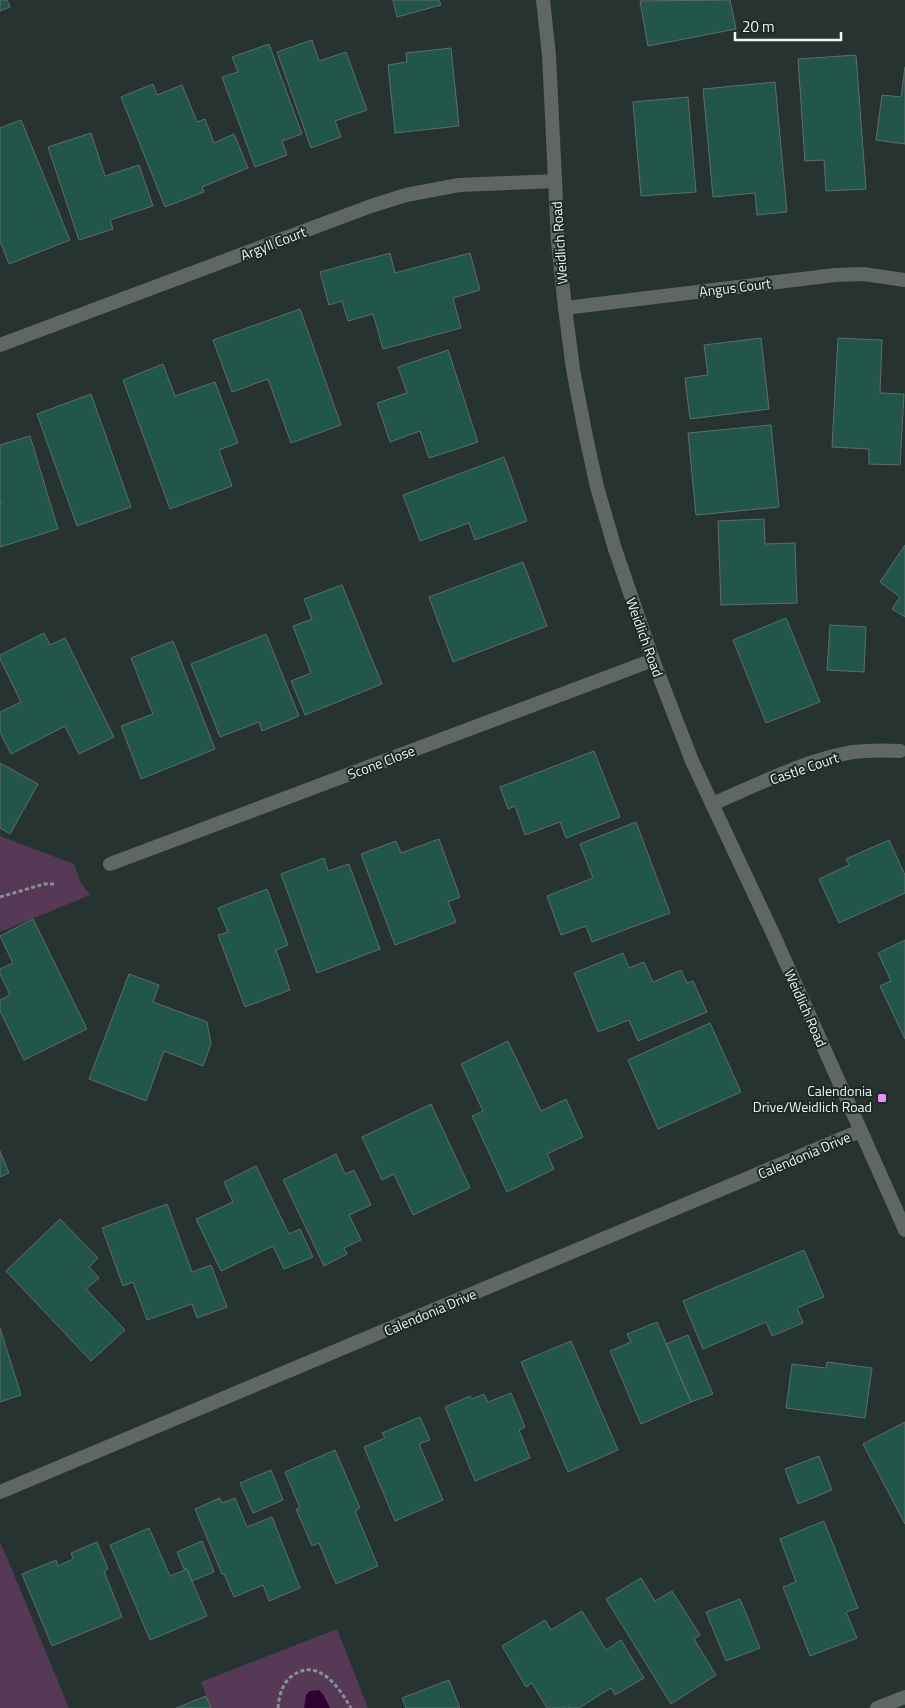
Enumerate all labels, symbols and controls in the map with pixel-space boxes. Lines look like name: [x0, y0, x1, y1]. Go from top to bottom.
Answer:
scale bar: [735, 10, 841, 42]
text: 20 m: [742, 15, 775, 38]
street label: Weidlich Road: [546, 201, 572, 285]
street label: Argyll Court: [237, 221, 309, 265]
street label: Angus Court: [698, 272, 772, 302]
street label: Weidlich Road: [621, 594, 669, 680]
street label: Scone Close: [344, 740, 418, 784]
street label: Castle Court: [767, 746, 841, 790]
street label: Weidlich Road: [780, 966, 832, 1050]
place label: Calendonia Drive/Weidlich Road: [753, 1080, 872, 1117]
marker: Calendonia Drive/Weidlich Road: [876, 1092, 888, 1104]
street label: Calendonia Drive: [755, 1126, 853, 1184]
street label: Calendonia Drive: [381, 1283, 479, 1341]

